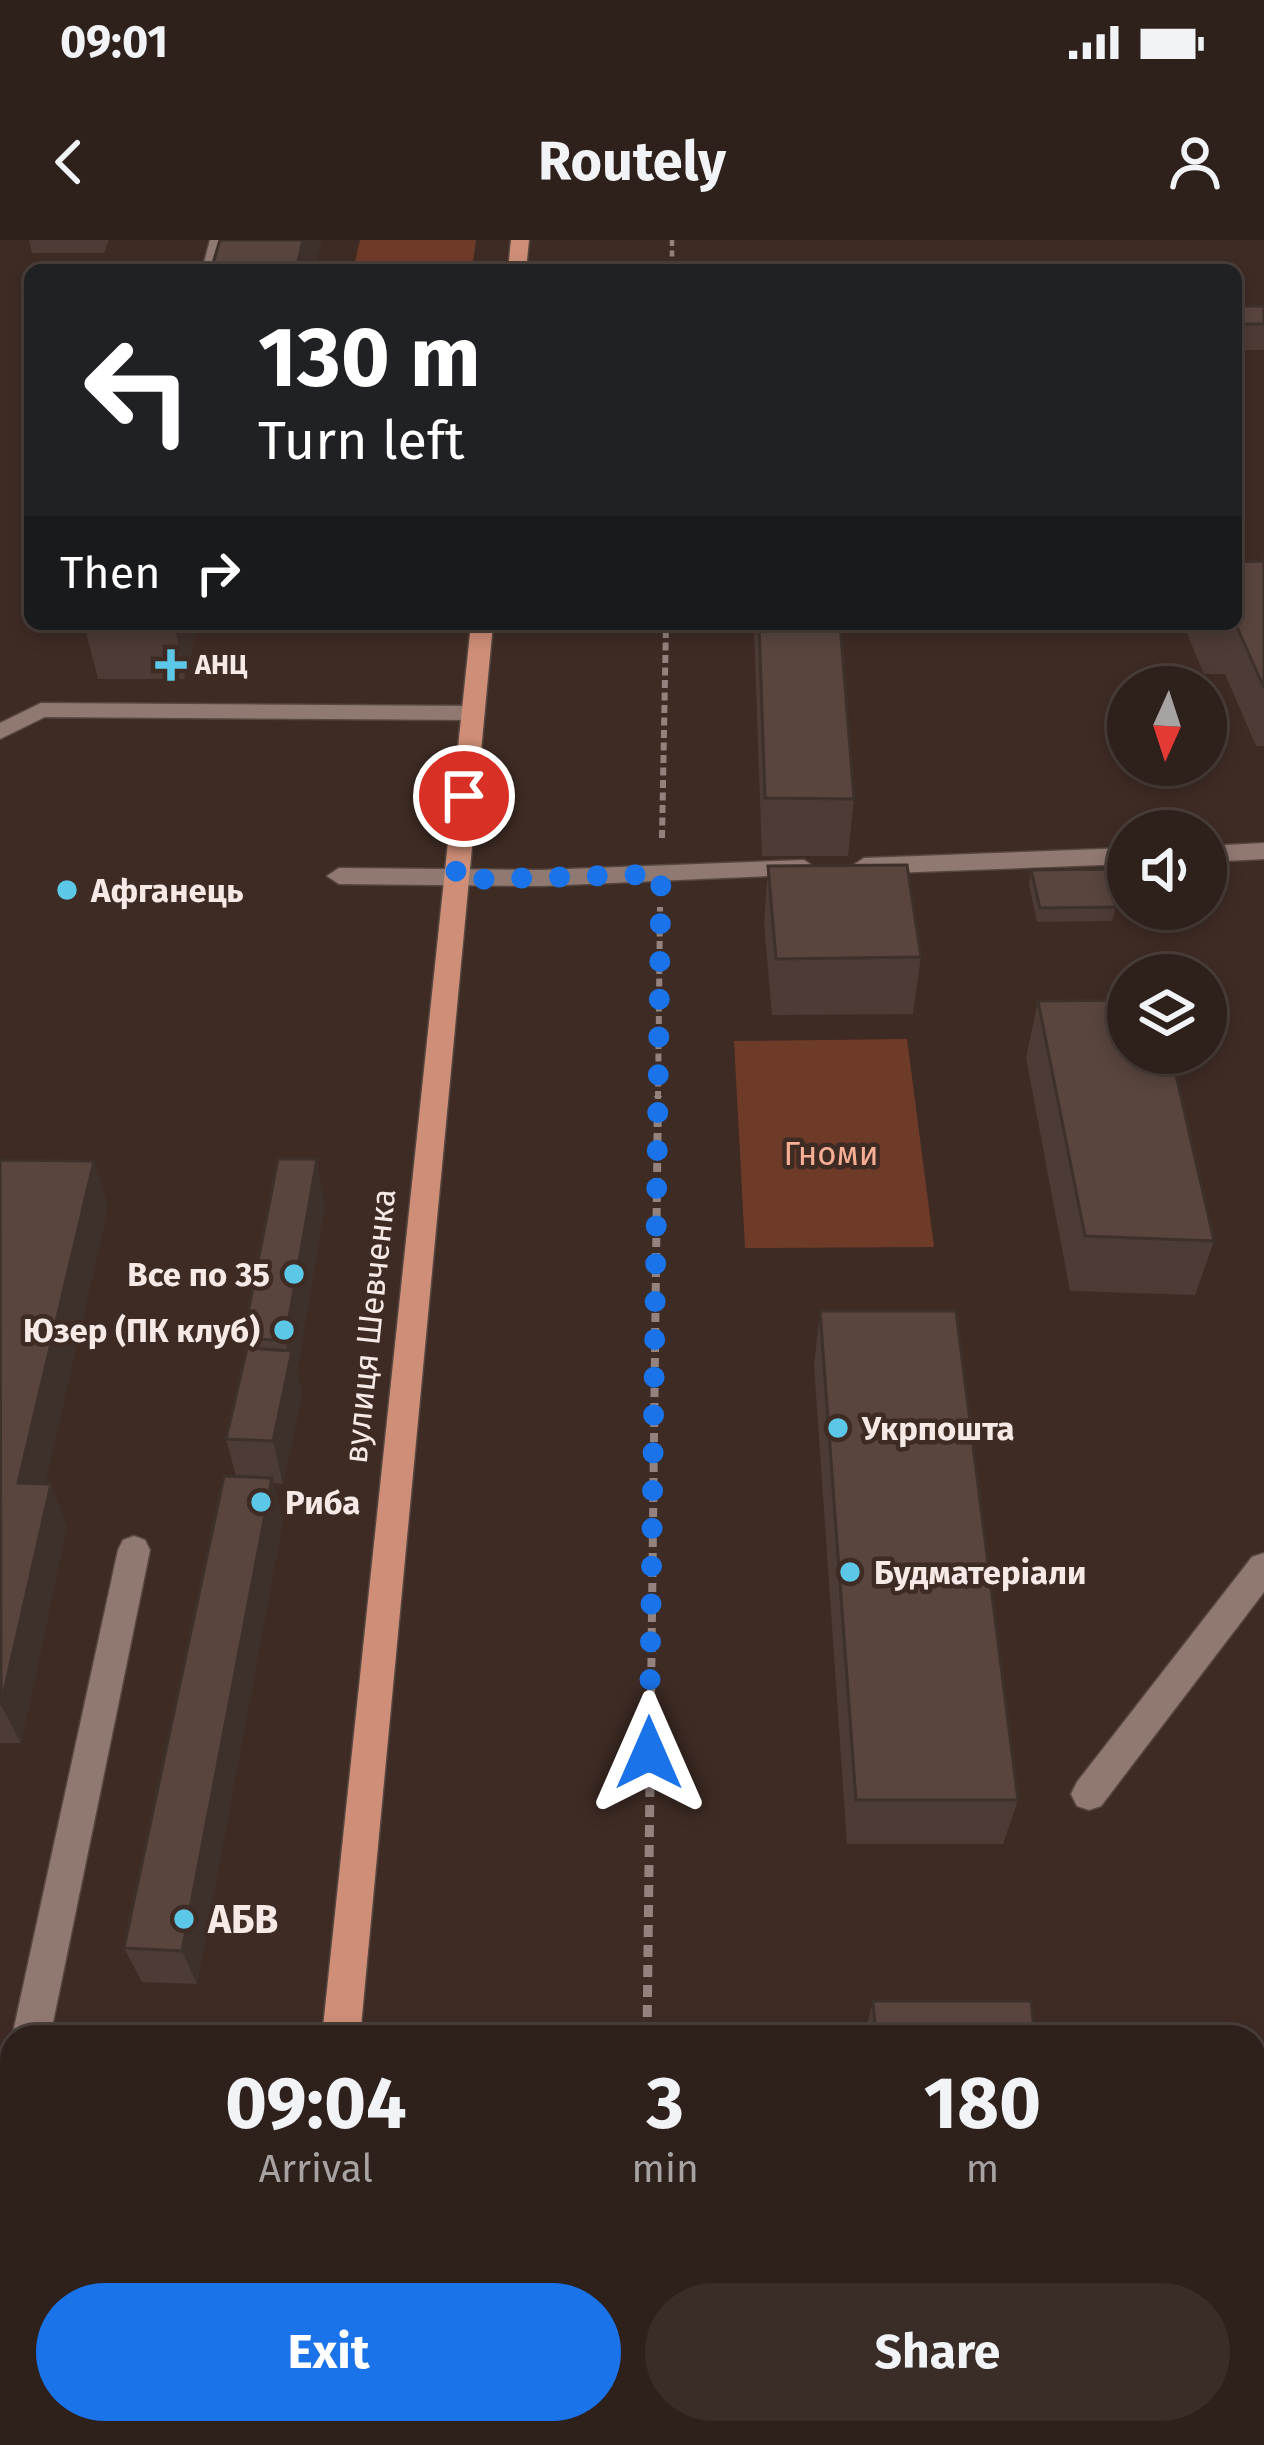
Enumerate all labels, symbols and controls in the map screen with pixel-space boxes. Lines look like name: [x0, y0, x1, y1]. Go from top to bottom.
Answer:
text: 09:01: [60, 15, 168, 69]
icon: back: [36, 129, 102, 195]
icon: person: [1162, 129, 1228, 195]
text: Routely: [538, 130, 726, 194]
text: 130 m: [258, 307, 481, 408]
icon: left: [60, 312, 216, 468]
text: Turn left: [258, 409, 465, 473]
icon: right: [185, 540, 251, 606]
text: Then: [60, 546, 161, 600]
place label: АНЦ: [194, 649, 248, 681]
marker: АНЦ: [158, 652, 184, 678]
north arrow: [1107, 666, 1227, 786]
map controls: [1107, 666, 1227, 1074]
pin: [413, 745, 515, 847]
icon: arrive: [431, 763, 497, 829]
button: sound: [1107, 810, 1227, 930]
place label: Афганець: [90, 871, 244, 911]
marker: Афганець: [54, 877, 80, 903]
button: layers: [1107, 954, 1227, 1074]
park label: Гноми: [784, 1134, 878, 1174]
street label: вулиця Шевченка: [336, 1187, 404, 1465]
place label: Все по 35: [127, 1255, 270, 1295]
marker: Все по 35: [281, 1261, 307, 1287]
place label: Юзер (ПК клуб): [23, 1311, 260, 1351]
marker: Юзер (ПК клуб): [271, 1317, 297, 1343]
place label: Укрпошта: [861, 1409, 1015, 1449]
marker: Укрпошта: [825, 1415, 851, 1441]
place label: Риба: [285, 1483, 360, 1523]
marker: Риба: [248, 1489, 274, 1515]
place label: Будматеріали: [874, 1553, 1087, 1593]
marker: Будматеріали: [837, 1559, 863, 1585]
position arrow: [586, 1690, 712, 1816]
place label: АБВ: [207, 1897, 278, 1943]
marker: АБВ: [171, 1906, 197, 1932]
text: 09:04: [225, 2061, 407, 2147]
text: 3: [646, 2061, 684, 2147]
text: 180: [924, 2061, 1041, 2147]
text: Arrival: [259, 2146, 373, 2192]
text: min: [632, 2146, 699, 2192]
text: m: [966, 2146, 999, 2192]
button: Exit: [36, 2283, 621, 2421]
button: Share: [645, 2283, 1230, 2421]

